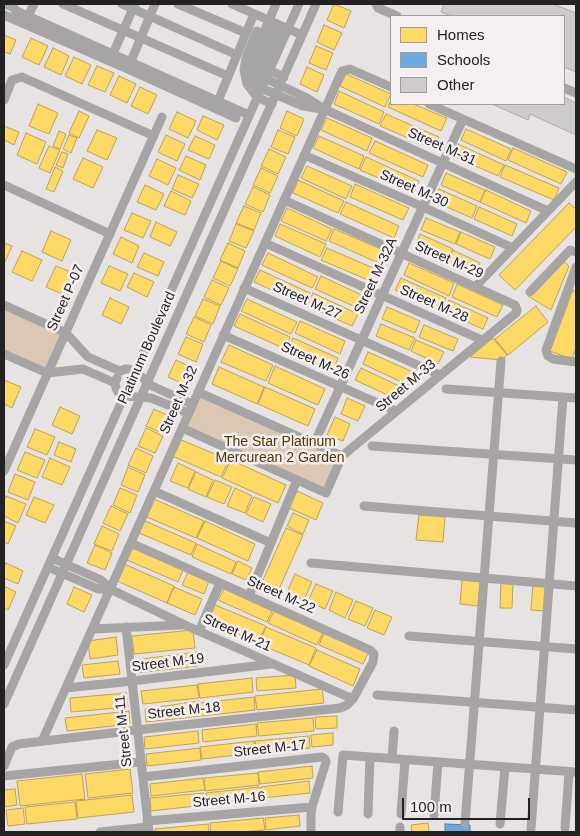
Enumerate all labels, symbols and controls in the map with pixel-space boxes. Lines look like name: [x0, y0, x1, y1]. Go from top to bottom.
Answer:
legend: [390, 15, 565, 105]
text: Homes: [437, 26, 485, 43]
text: Schools: [437, 51, 490, 68]
text: Other: [437, 76, 475, 93]
street label: Street M-31: [405, 124, 479, 170]
street label: Street M-30: [377, 166, 451, 212]
street label: Street M-32A: [351, 235, 401, 317]
street label: Street M-29: [412, 237, 486, 283]
street label: Street P-07: [44, 262, 88, 334]
street label: Street M-27: [270, 278, 344, 324]
street label: Street M-28: [397, 281, 471, 327]
street label: Platinum Boulevard: [115, 289, 179, 407]
street label: Street M-26: [278, 338, 352, 384]
street label: Street M-33: [373, 356, 439, 416]
street label: Street M-32: [156, 363, 202, 437]
park label: The Star Platinum Mercurean 2 Garden: [215, 434, 345, 467]
street label: Street M-22: [244, 572, 318, 618]
street label: Street M-21: [200, 610, 274, 656]
street label: Street M-19: [131, 650, 205, 676]
street label: Street M-11: [112, 694, 136, 768]
street label: Street M-18: [147, 699, 221, 723]
street label: Street M-17: [233, 737, 307, 761]
street label: Street M-16: [192, 788, 266, 812]
scale bar: [405, 788, 532, 820]
text: 100 m: [410, 798, 452, 815]

